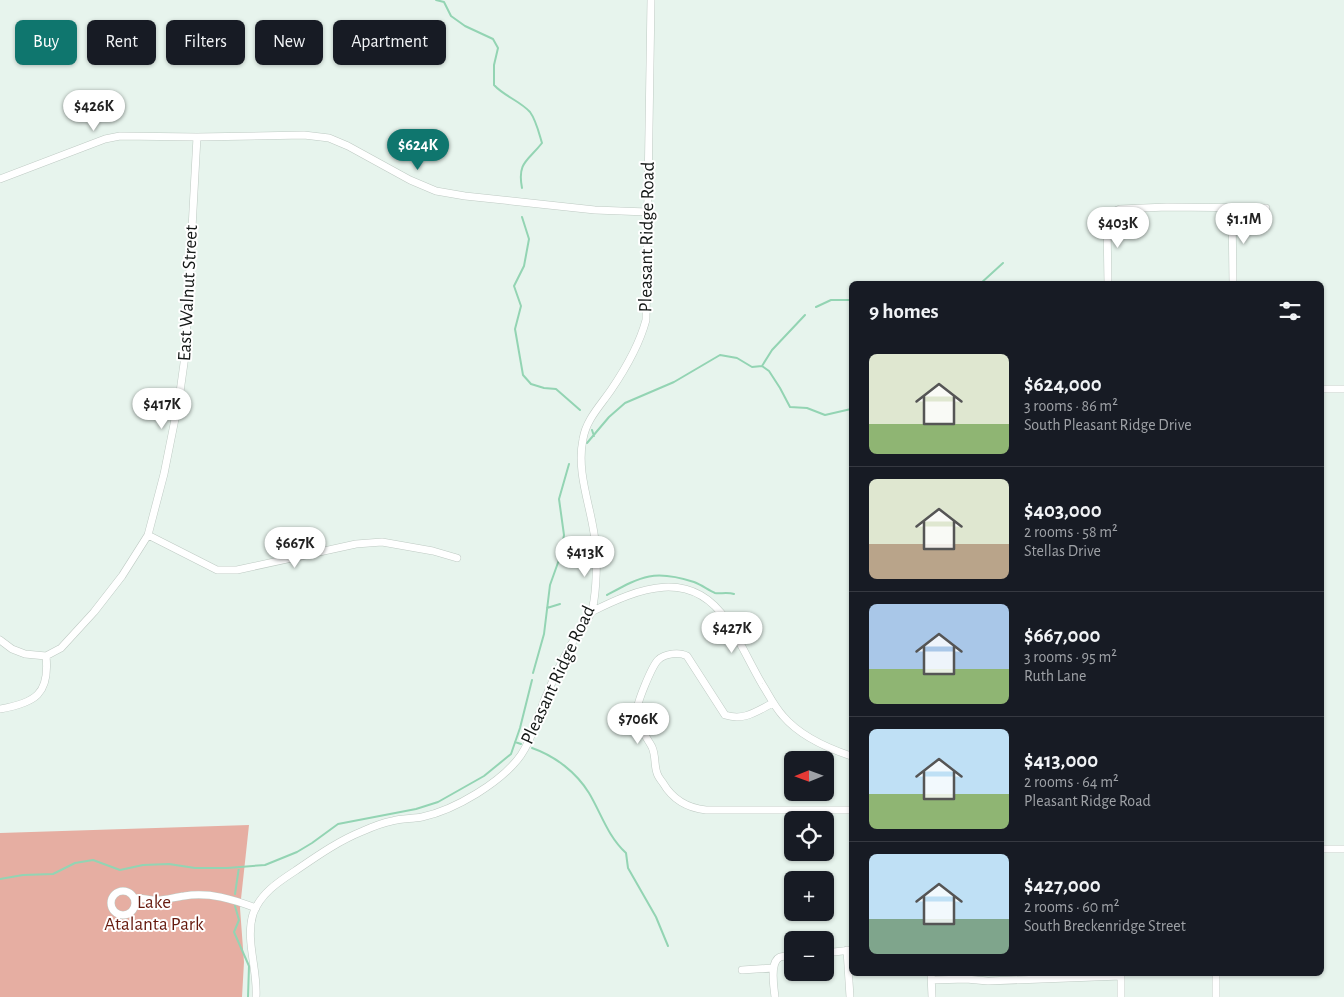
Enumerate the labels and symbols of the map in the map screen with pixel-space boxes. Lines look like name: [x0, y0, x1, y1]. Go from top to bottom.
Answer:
pin: $426K: [59, 90, 129, 132]
pin: $624K: [383, 128, 453, 171]
street label: Pleasant Ridge Road: [636, 161, 658, 312]
pin: $1.1M: [1209, 202, 1279, 245]
pin: $403K: [1083, 206, 1153, 249]
street label: East Walnut Street: [175, 224, 201, 362]
pin: $417K: [127, 388, 197, 430]
pin: $667K: [260, 526, 330, 569]
pin: $413K: [550, 536, 620, 578]
street label: Pleasant Ridge Road: [518, 603, 599, 747]
pin: $427K: [697, 612, 767, 654]
pin: $706K: [603, 702, 673, 745]
north arrow: [784, 751, 834, 801]
park label: Lake Atalanta Park: [104, 893, 204, 934]

